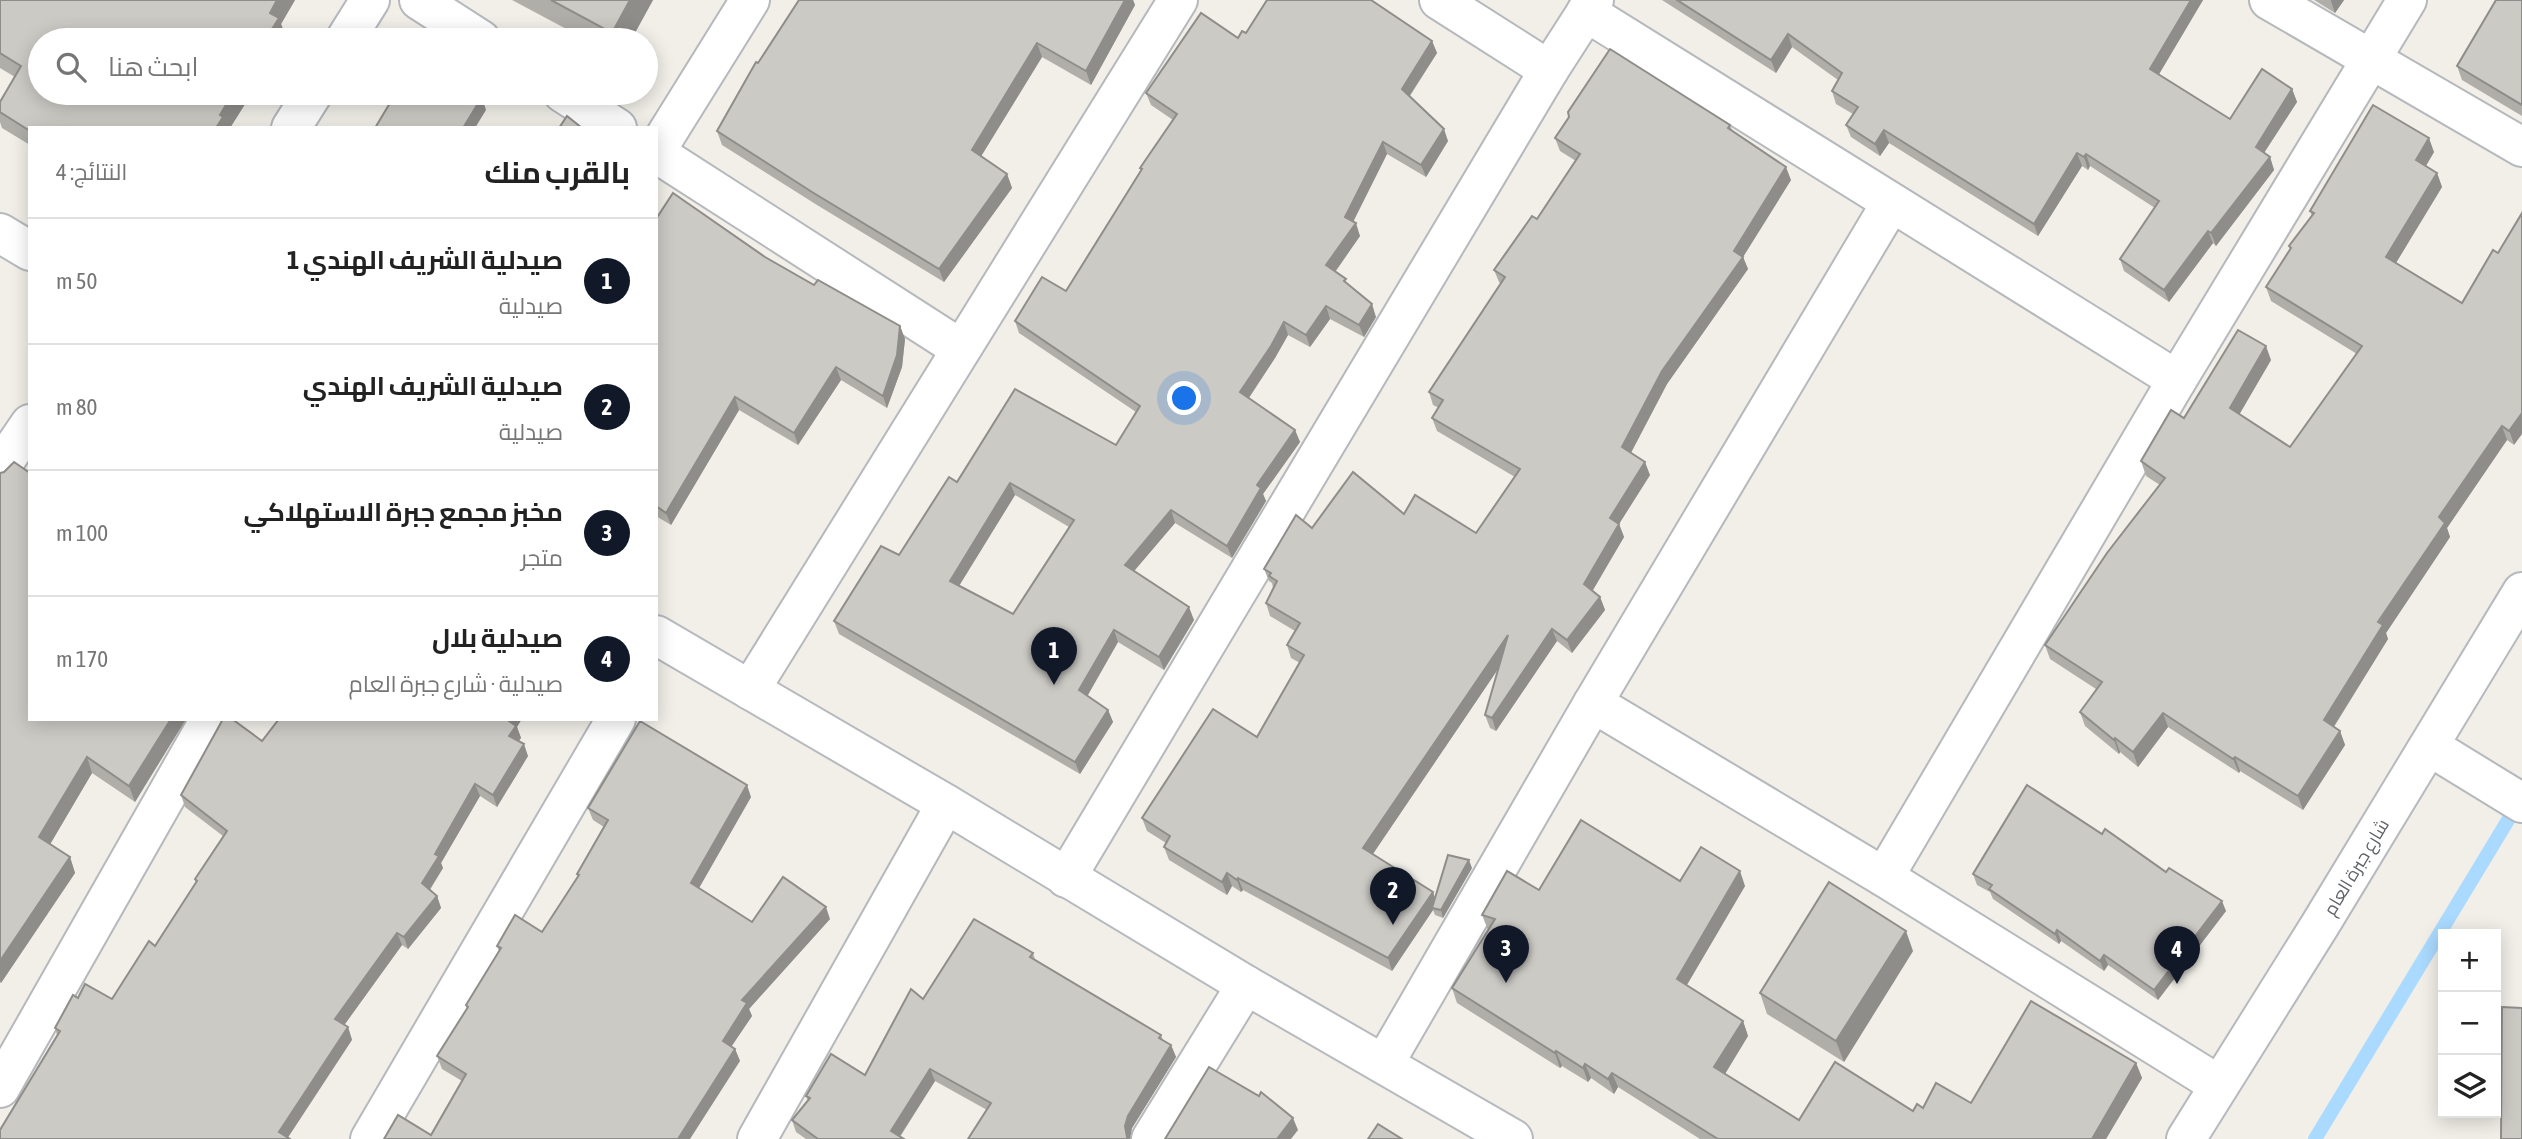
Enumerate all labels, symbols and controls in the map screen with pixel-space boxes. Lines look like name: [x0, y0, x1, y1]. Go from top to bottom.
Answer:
search box: [28, 28, 658, 105]
icon: search: [52, 48, 90, 86]
text: ابحث هنا: [108, 52, 198, 82]
text: بالقرب منك: [484, 155, 630, 189]
text: النتائج: 4: [56, 159, 127, 185]
text: صيدلية الشريف الهندي 1: [287, 245, 563, 275]
text: 50 m: [56, 268, 97, 294]
text: 1: [602, 268, 612, 294]
text: صيدلية: [499, 293, 563, 319]
text: صيدلية الشريف الهندي: [303, 371, 563, 401]
your location: [1167, 381, 1201, 415]
text: 80 m: [56, 394, 97, 420]
text: 2: [602, 394, 612, 420]
text: صيدلية: [499, 419, 563, 445]
text: مخبز مجمع جبرة الاستهلاكي: [243, 497, 563, 527]
text: 100 m: [56, 520, 108, 546]
text: 3: [602, 520, 612, 546]
text: متجر: [521, 545, 563, 571]
text: صيدلية بلال: [432, 623, 563, 653]
pin: 1: [1031, 627, 1077, 685]
text: 170 m: [56, 646, 108, 672]
text: 4: [602, 646, 612, 672]
text: صيدلية · شارع جبرة العام: [348, 671, 563, 697]
street label: شارع جبرة العام: [2319, 815, 2395, 920]
pin: 2: [1370, 867, 1416, 925]
pin: 3: [1483, 925, 1529, 983]
pin: 4: [2154, 926, 2200, 984]
map controls: [2438, 929, 2501, 1118]
button: +: [2438, 929, 2501, 992]
button: −: [2438, 992, 2501, 1055]
button: layers: [2438, 1055, 2501, 1118]

